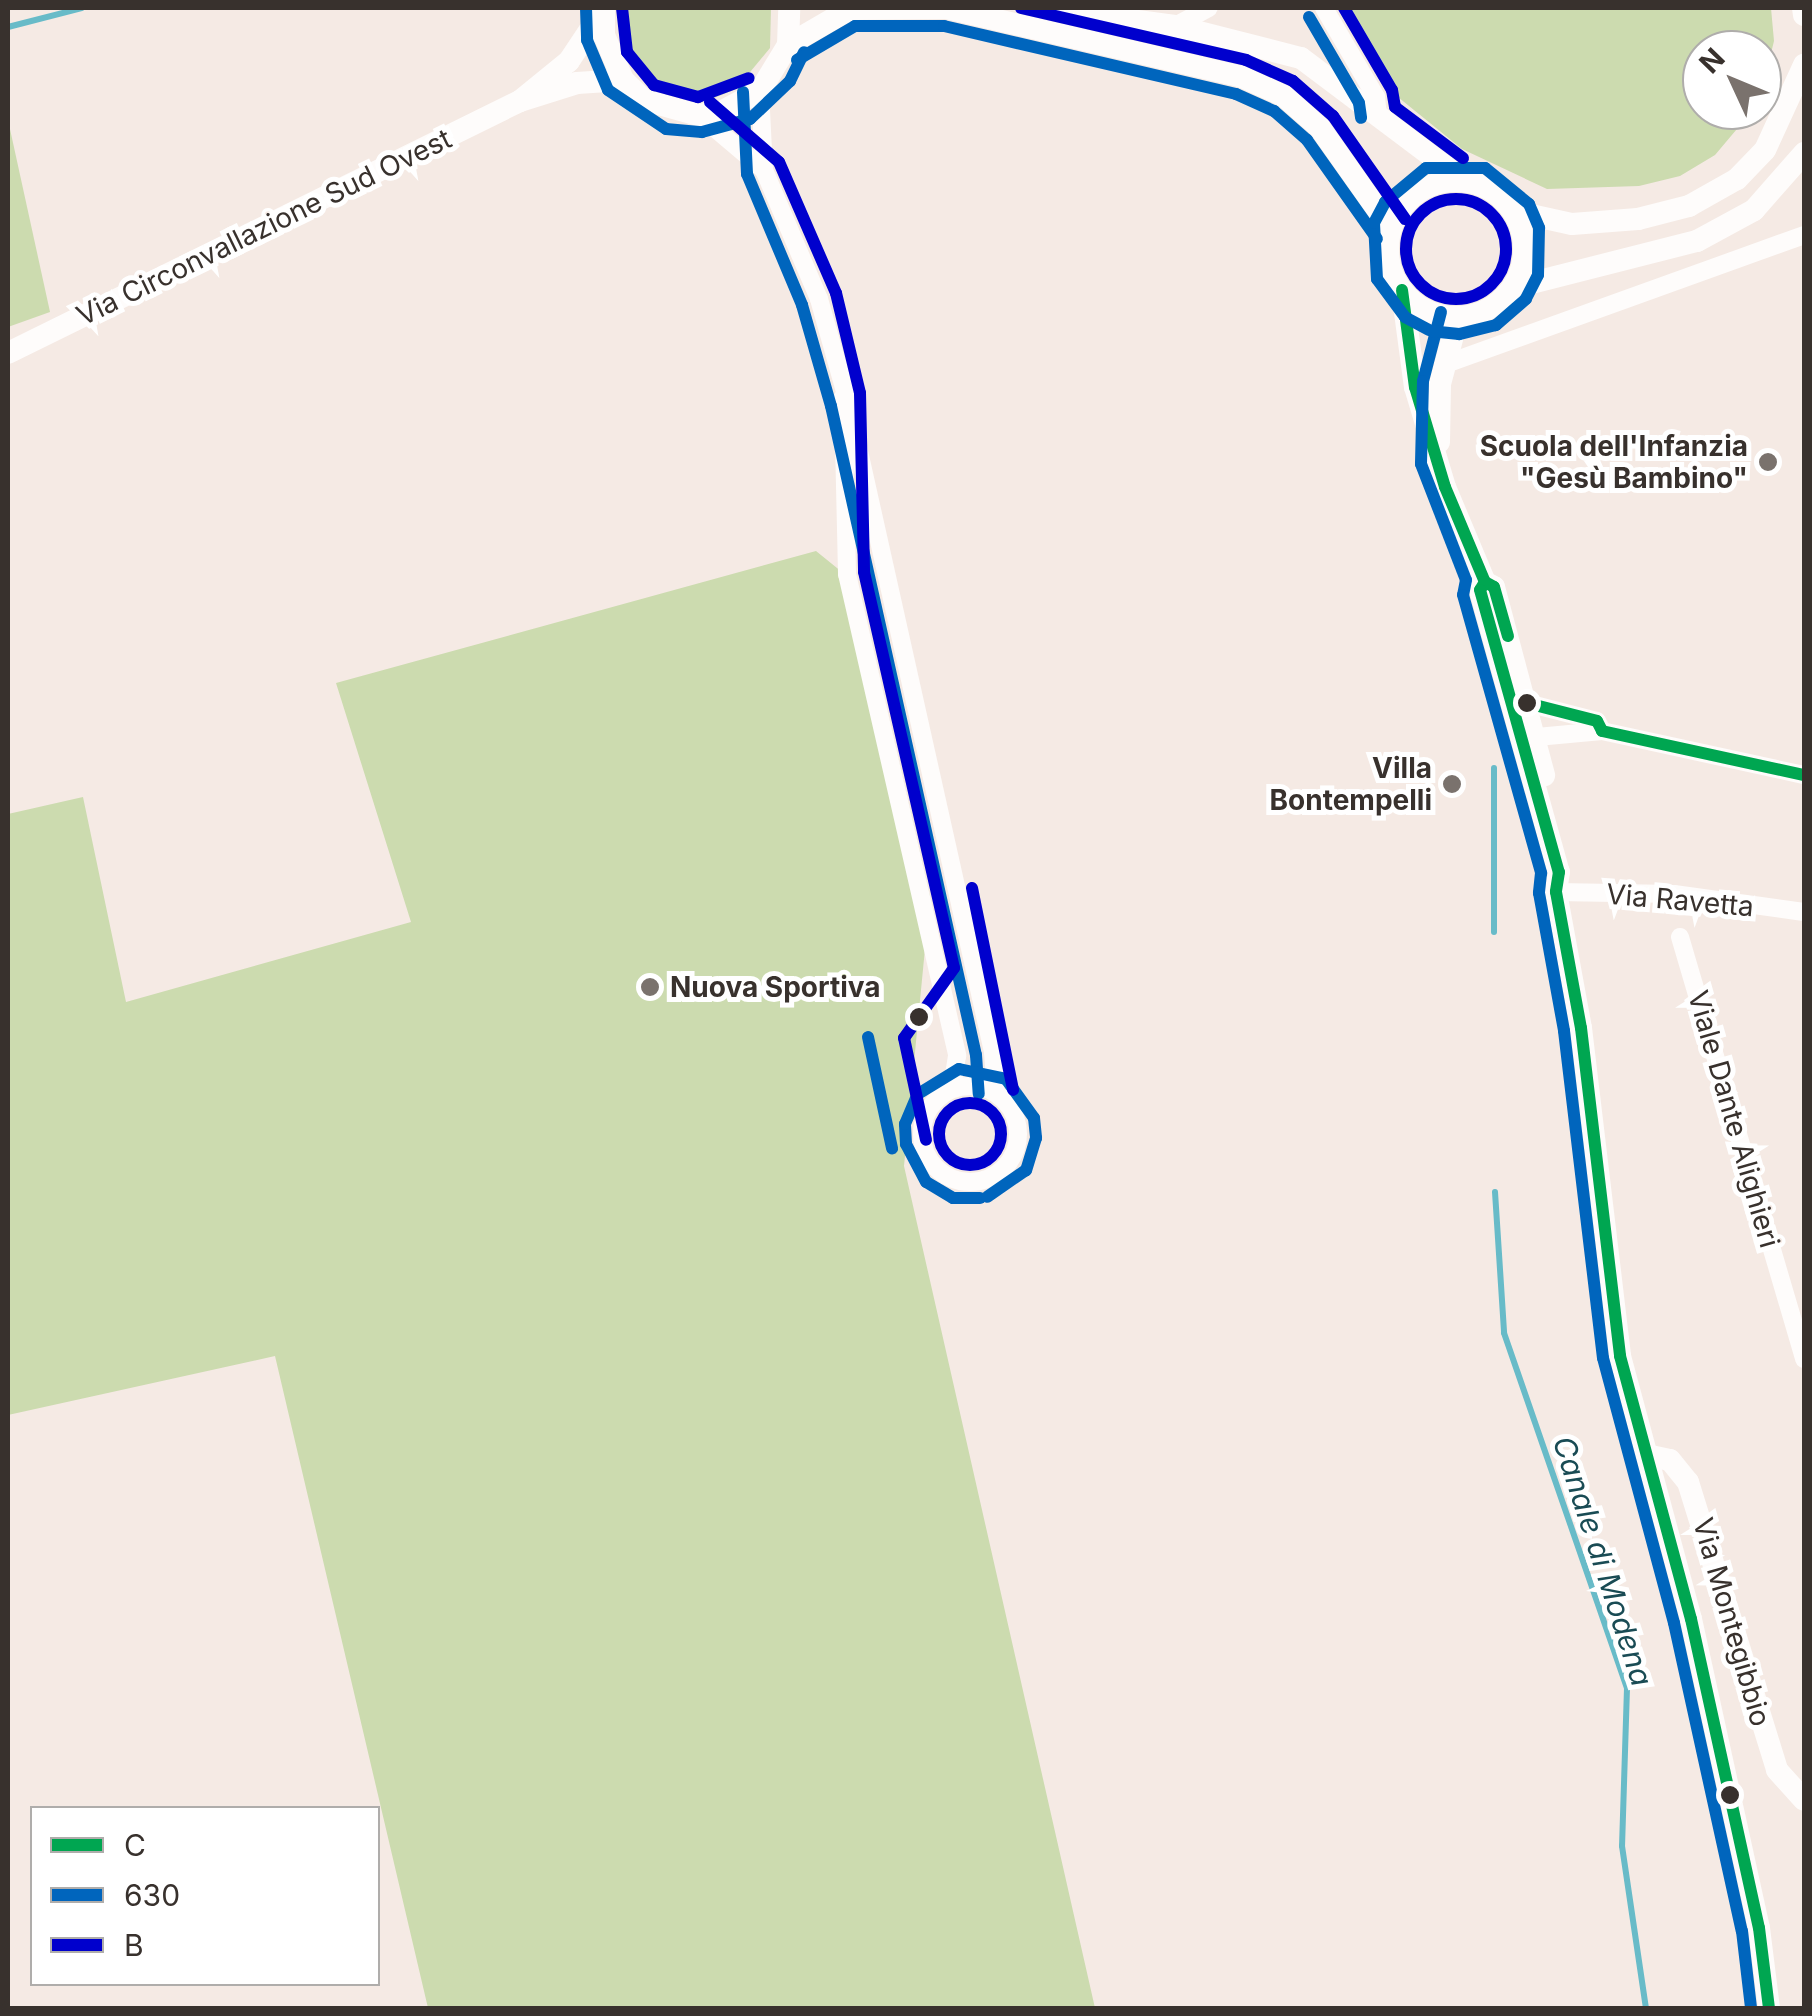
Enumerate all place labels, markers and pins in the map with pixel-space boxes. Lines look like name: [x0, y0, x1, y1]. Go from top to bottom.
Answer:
place label: Scuola dell'Infanzia "Gesù Bambino": [1480, 429, 1748, 495]
marker: Scuola dell'Infanzia "Gesù Bambino": [1757, 451, 1779, 473]
unlabelled marker: [1517, 693, 1537, 713]
place label: Villa Bontempelli: [1270, 751, 1432, 817]
marker: Villa Bontempelli: [1441, 773, 1463, 795]
place label: Nuova Sportiva: [670, 970, 881, 1004]
marker: Nuova Sportiva: [639, 976, 661, 998]
unlabelled marker: [909, 1007, 929, 1027]
unlabelled marker: [1720, 1785, 1740, 1805]

